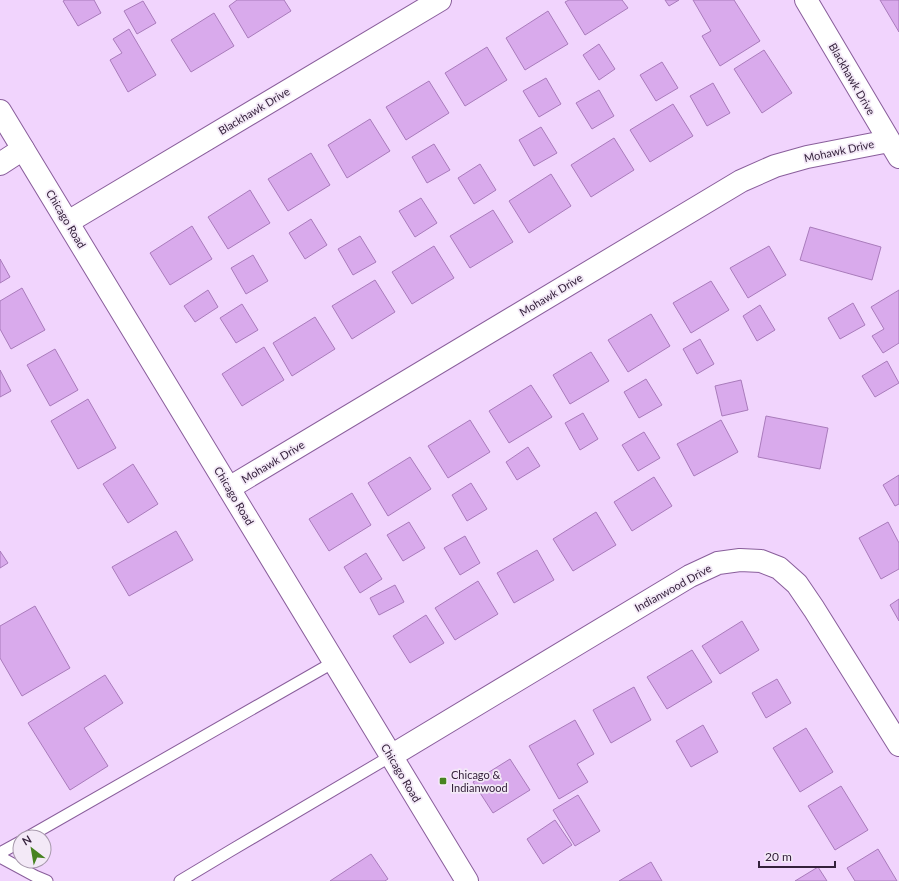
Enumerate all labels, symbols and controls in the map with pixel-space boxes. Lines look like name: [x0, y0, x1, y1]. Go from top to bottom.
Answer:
street label: Blackhawk Drive: [827, 41, 878, 117]
street label: Blackhawk Drive: [216, 84, 292, 137]
street label: Mohawk Drive: [803, 137, 875, 164]
street label: Chicago Road: [44, 187, 89, 250]
street label: Mohawk Drive: [517, 271, 585, 318]
street label: Mohawk Drive: [239, 438, 307, 485]
street label: Chicago Road: [212, 464, 257, 527]
street label: Indianwood Drive: [632, 561, 714, 614]
street label: Chicago Road: [379, 741, 424, 804]
place label: Chicago & Indianwood: [451, 768, 508, 794]
marker: Chicago & Indianwood: [438, 776, 448, 786]
north arrow: [12, 829, 52, 869]
text: N: [20, 832, 34, 848]
scale bar: [759, 843, 835, 869]
text: 20 m: [765, 849, 792, 864]

